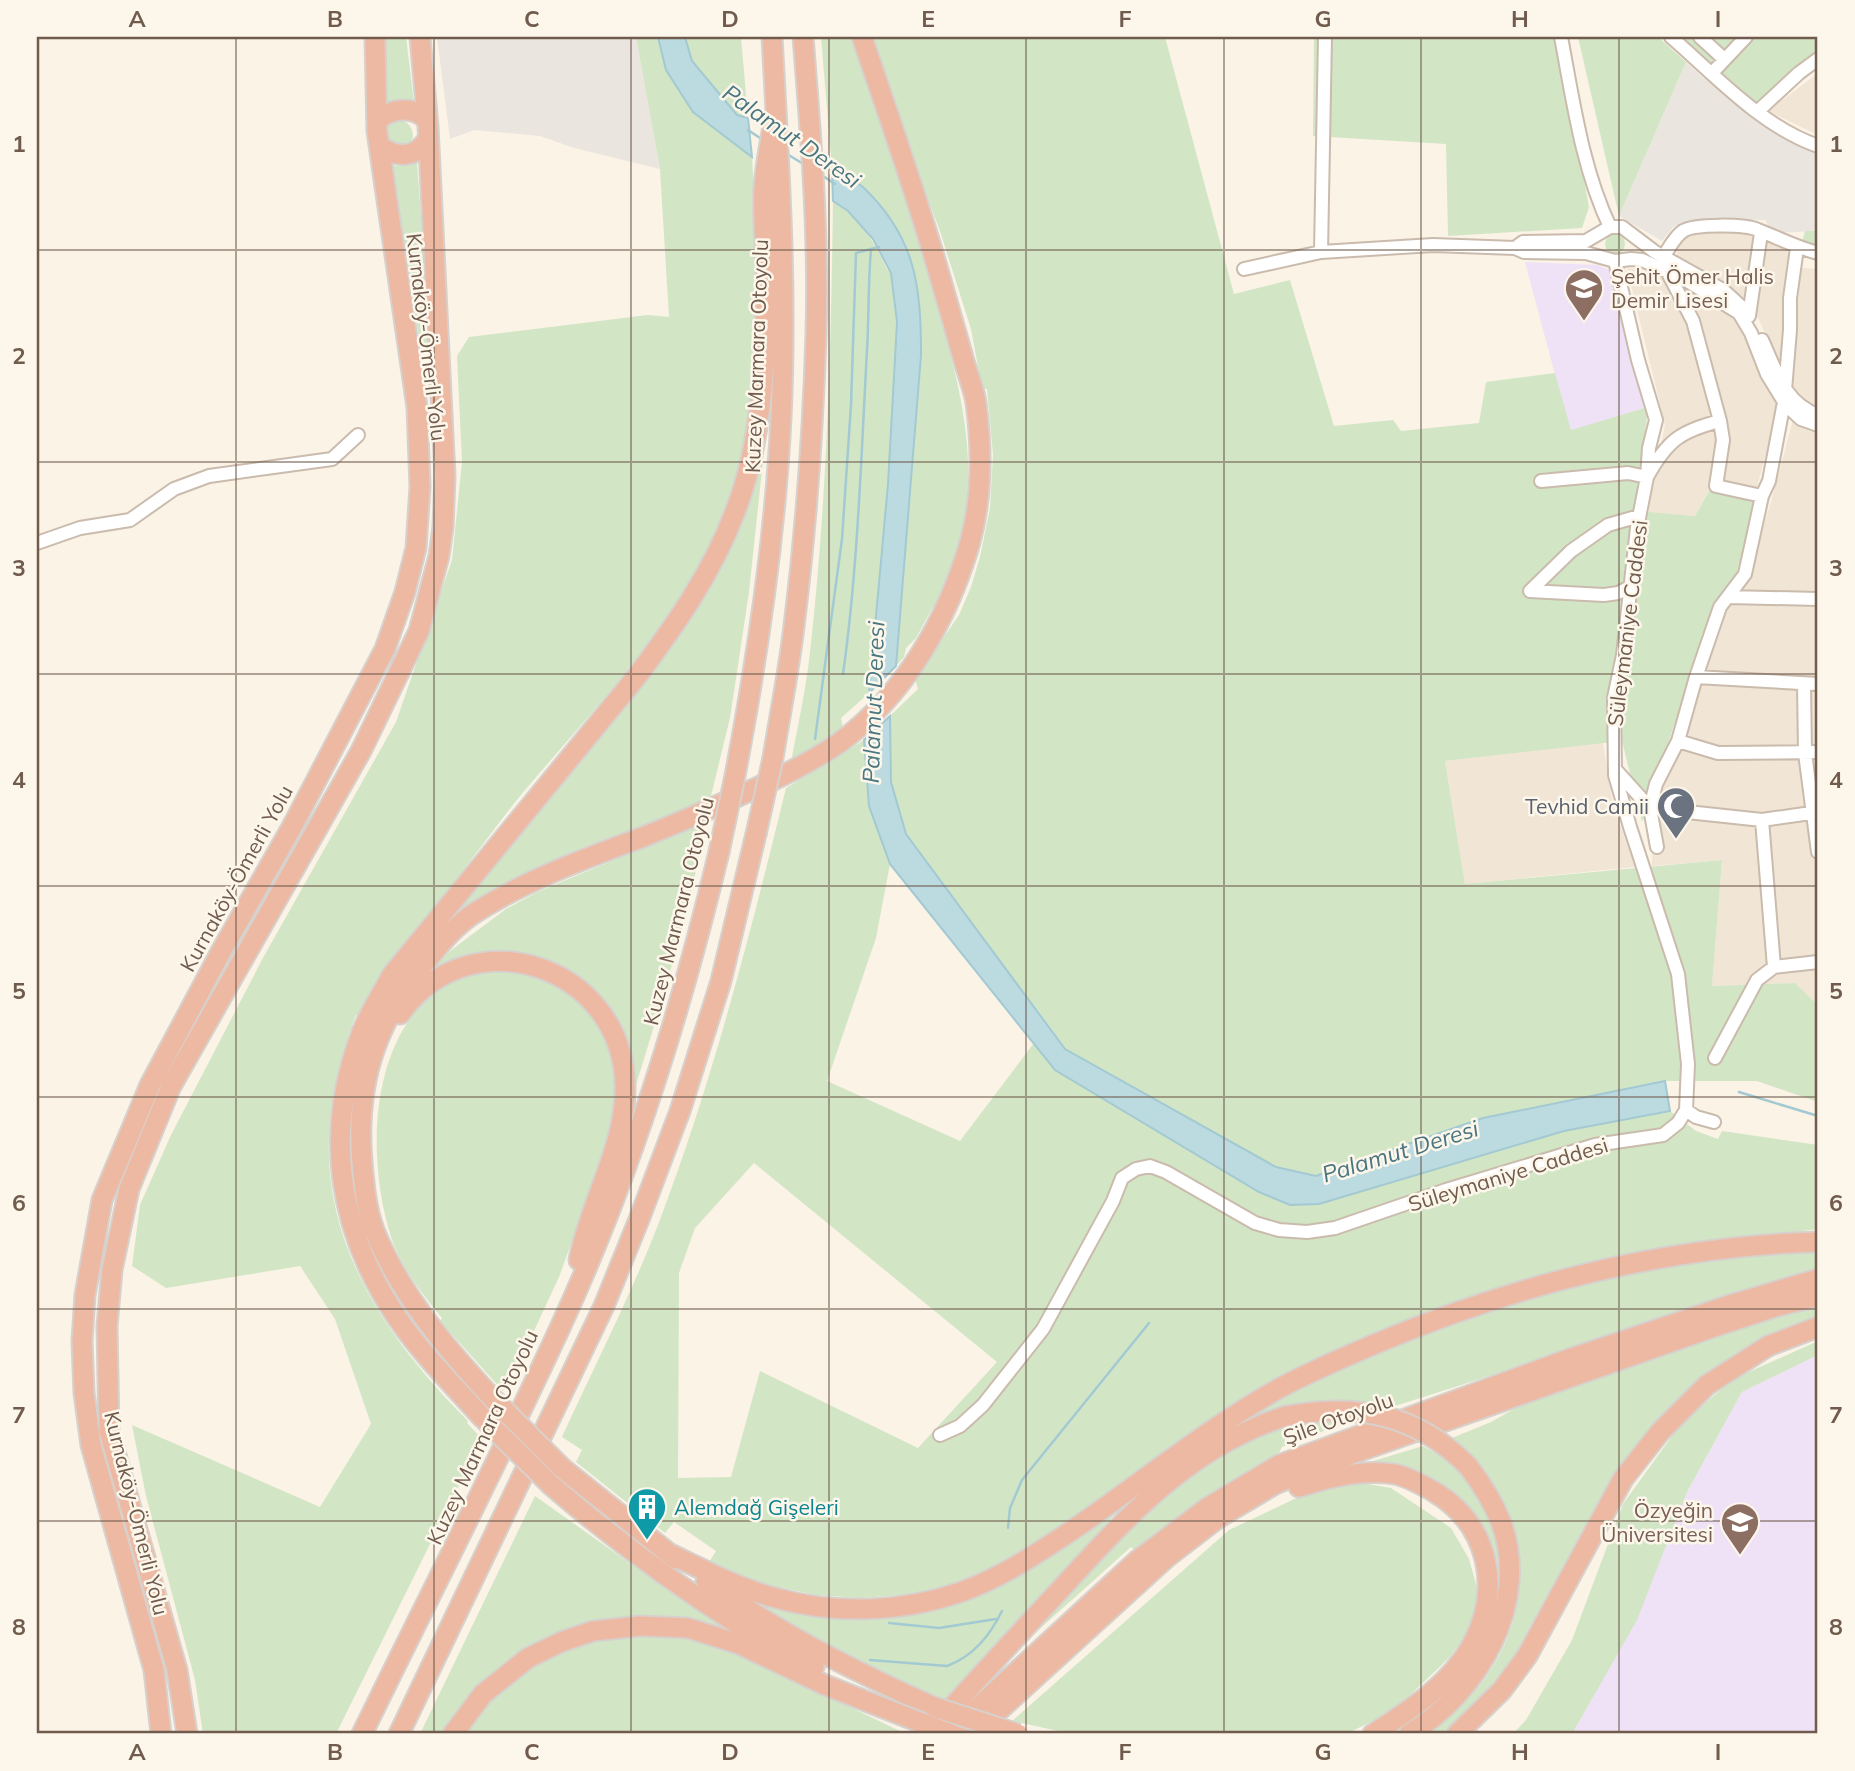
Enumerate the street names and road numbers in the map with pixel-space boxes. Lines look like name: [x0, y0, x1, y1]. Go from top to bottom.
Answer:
street label: Kurnaköy-Ömerli Yolu: [401, 232, 453, 442]
street label: Kuzey Marmara Otoyolu: [739, 239, 773, 473]
street label: Süleymaniye Caddesi: [1601, 518, 1653, 728]
street label: Kurnaköy-Ömerli Yolu: [174, 780, 298, 976]
street label: Kuzey Marmara Otoyolu: [637, 794, 719, 1028]
street label: Süleymaniye Caddesi: [1405, 1131, 1611, 1217]
street label: Kuzey Marmara Otoyolu: [421, 1325, 543, 1549]
street label: Şile Otoyolu: [1279, 1386, 1397, 1450]
street label: Kurnaköy-Ömerli Yolu: [99, 1408, 175, 1618]

